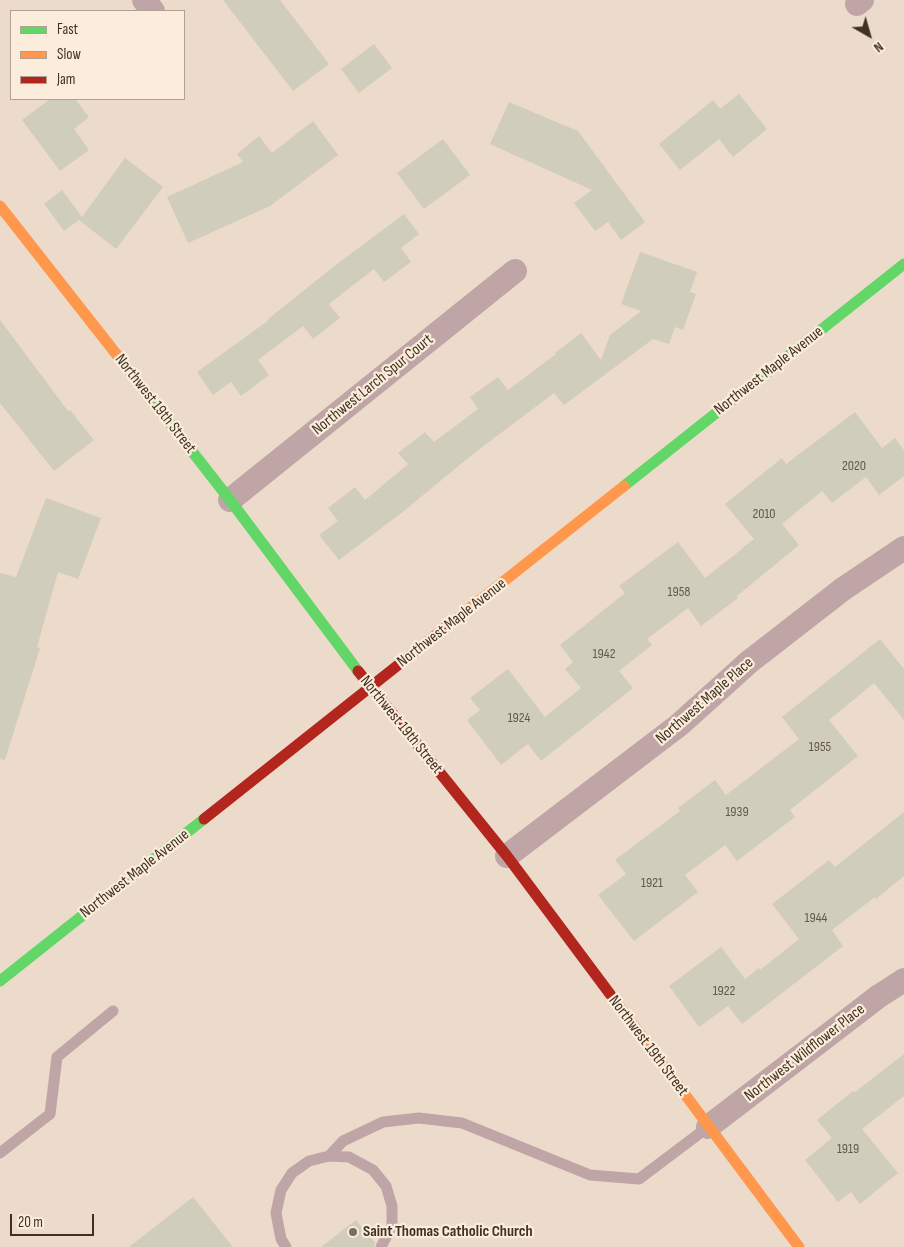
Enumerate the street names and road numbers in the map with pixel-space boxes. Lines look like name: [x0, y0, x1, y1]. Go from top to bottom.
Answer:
street label: Northwest Maple Avenue: [711, 322, 827, 420]
street label: Northwest Larch Spur Court: [309, 330, 437, 440]
street label: Northwest 19th Street: [110, 351, 200, 457]
street label: Northwest Maple Avenue: [394, 574, 510, 672]
street label: Northwest Maple Place: [652, 653, 758, 749]
street label: Northwest 19th Street: [356, 672, 446, 778]
street label: Northwest Maple Avenue: [77, 825, 193, 923]
street label: Northwest 19th Street: [604, 992, 692, 1100]
street label: Northwest Wildflower Place: [741, 1000, 869, 1106]

